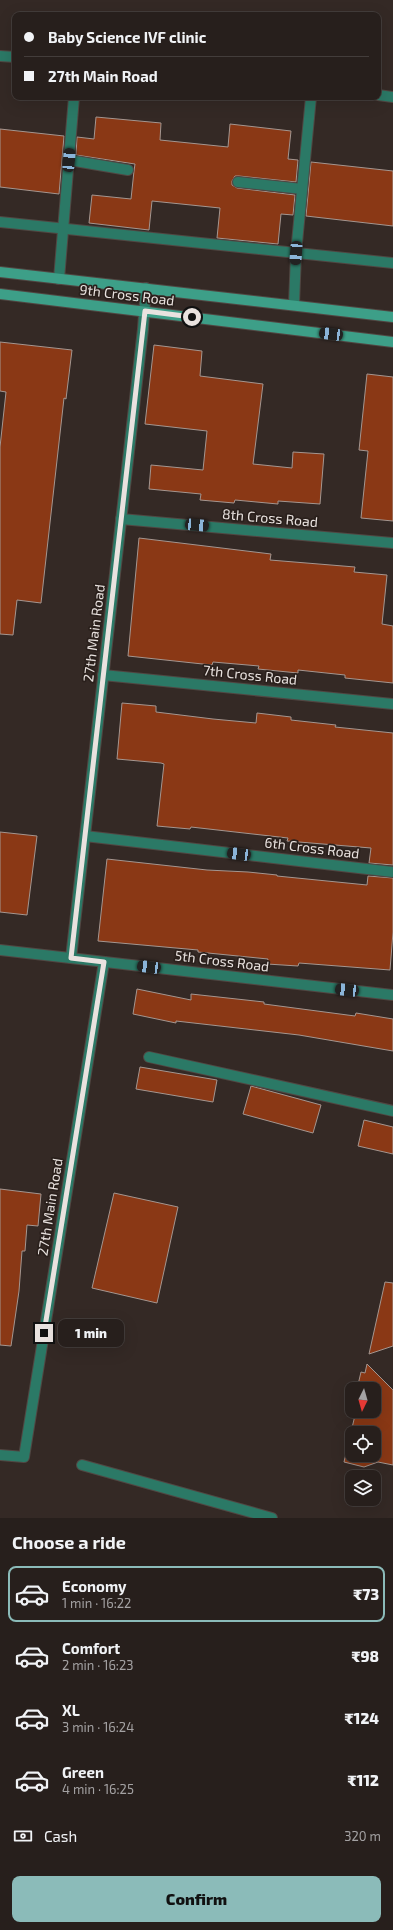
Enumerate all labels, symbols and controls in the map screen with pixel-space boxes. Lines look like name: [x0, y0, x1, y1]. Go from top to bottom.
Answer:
text: Baby Science IVF clinic: [48, 28, 206, 46]
text: 27th Main Road: [48, 67, 158, 85]
car: [62, 148, 76, 172]
car: [289, 241, 303, 265]
street label: 9th Cross Road: [79, 280, 176, 309]
route start: [183, 308, 201, 326]
car: [318, 327, 344, 341]
street label: 8th Cross Road: [221, 505, 319, 530]
car: [185, 518, 209, 532]
street label: 27th Main Road: [79, 583, 108, 683]
street label: 7th Cross Road: [202, 661, 298, 688]
street label: 6th Cross Road: [264, 833, 361, 862]
car: [226, 847, 252, 861]
street label: 5th Cross Road: [174, 946, 270, 975]
car: [136, 960, 162, 974]
car: [334, 983, 360, 997]
street label: 27th Main Road: [33, 1157, 66, 1257]
callout: 1 min: [58, 1319, 124, 1347]
route end: [35, 1324, 53, 1342]
text: 1 min: [75, 1325, 107, 1341]
north arrow: [345, 1382, 381, 1418]
map controls: [345, 1382, 381, 1506]
button: locate: [345, 1426, 381, 1462]
button: layers: [345, 1470, 381, 1506]
text: Choose a ride: [12, 1531, 126, 1553]
icon: car: [14, 1576, 50, 1612]
text: Economy: [62, 1577, 127, 1595]
text: ₹73: [353, 1585, 379, 1603]
text: 1 min · 16:22: [62, 1595, 131, 1611]
icon: car: [14, 1638, 50, 1674]
text: Comfort: [62, 1639, 120, 1657]
text: ₹98: [351, 1647, 379, 1665]
text: 2 min · 16:23: [62, 1657, 133, 1673]
icon: car: [14, 1700, 50, 1736]
text: XL: [62, 1701, 80, 1719]
text: ₹124: [345, 1709, 379, 1727]
text: 3 min · 16:24: [62, 1719, 134, 1735]
icon: car: [14, 1762, 50, 1798]
text: Green: [62, 1763, 104, 1781]
text: ₹112: [348, 1771, 379, 1789]
text: 4 min · 16:25: [62, 1781, 134, 1797]
icon: cash: [12, 1825, 34, 1847]
text: Cash: [44, 1827, 77, 1845]
text: 320 m: [344, 1828, 381, 1844]
button: Confirm: [12, 1876, 381, 1922]

